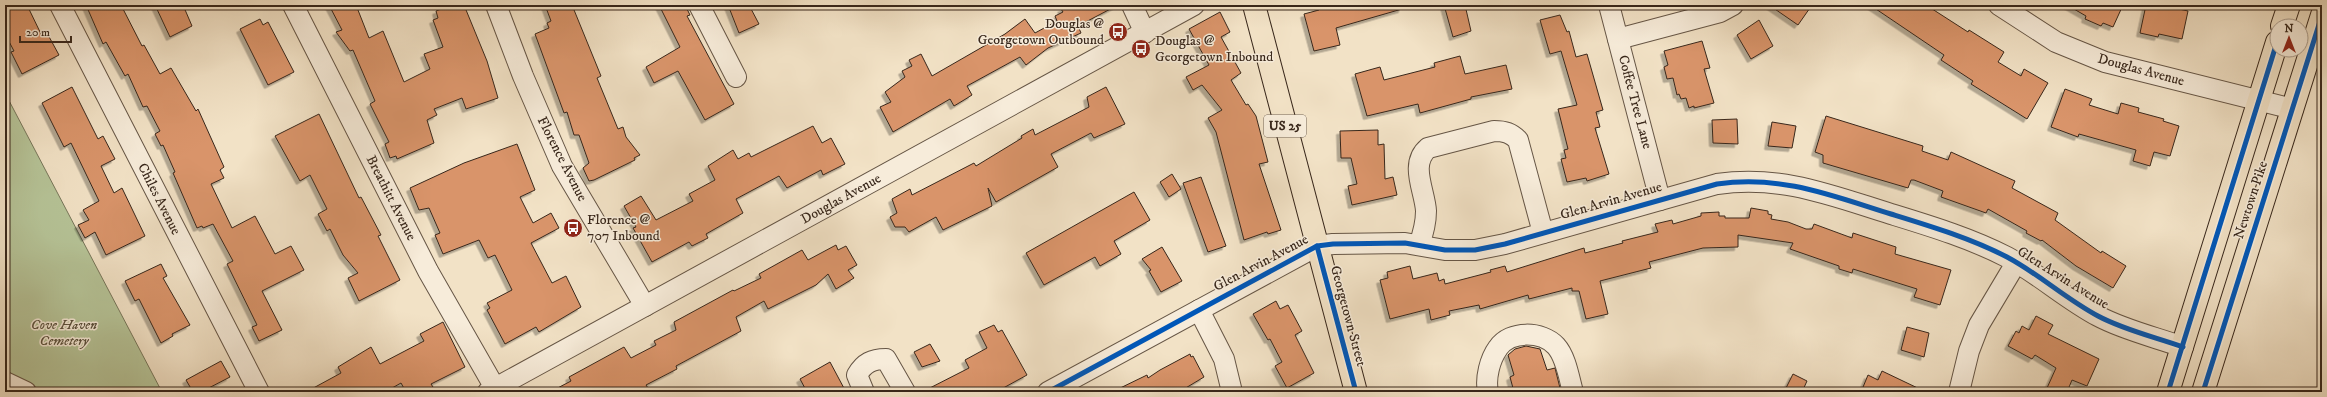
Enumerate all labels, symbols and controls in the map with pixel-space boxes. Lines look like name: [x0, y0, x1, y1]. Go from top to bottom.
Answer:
place label: Douglas @ Georgetown Outbound: [978, 15, 1104, 49]
scale bar: [20, 18, 71, 44]
north arrow: [2269, 18, 2309, 58]
bus stop icon: Douglas @ Georgetown Outbound: [1107, 21, 1129, 43]
text: N: [2284, 22, 2294, 36]
text: 20 m: [26, 25, 50, 40]
place label: Douglas @ Georgetown Inbound: [1155, 32, 1273, 66]
bus stop icon: Douglas @ Georgetown Inbound: [1130, 38, 1152, 60]
street label: Douglas Avenue: [2096, 50, 2187, 90]
street label: Coffee Tree Lane: [1614, 53, 1656, 151]
street label: Florence Avenue: [533, 113, 591, 205]
road number: US 25: [1264, 115, 1306, 137]
street label: Breathitt Avenue: [362, 152, 420, 244]
street label: Newtown Pike: [2230, 159, 2272, 241]
street label: Chiles Avenue: [133, 160, 185, 238]
street label: Douglas Avenue: [798, 169, 884, 228]
street label: Glen Arvin Avenue: [1558, 178, 1664, 224]
place label: Florence @ 707 Inbound: [587, 211, 660, 245]
bus stop icon: Florence @ 707 Inbound: [562, 217, 584, 239]
street label: Glen Arvin Avenue: [1210, 230, 1312, 296]
street label: Glen Arvin Avenue: [2014, 243, 2112, 314]
street label: Georgetown Street: [1326, 264, 1370, 369]
park label: Cove Haven Cemetery: [31, 316, 97, 350]

